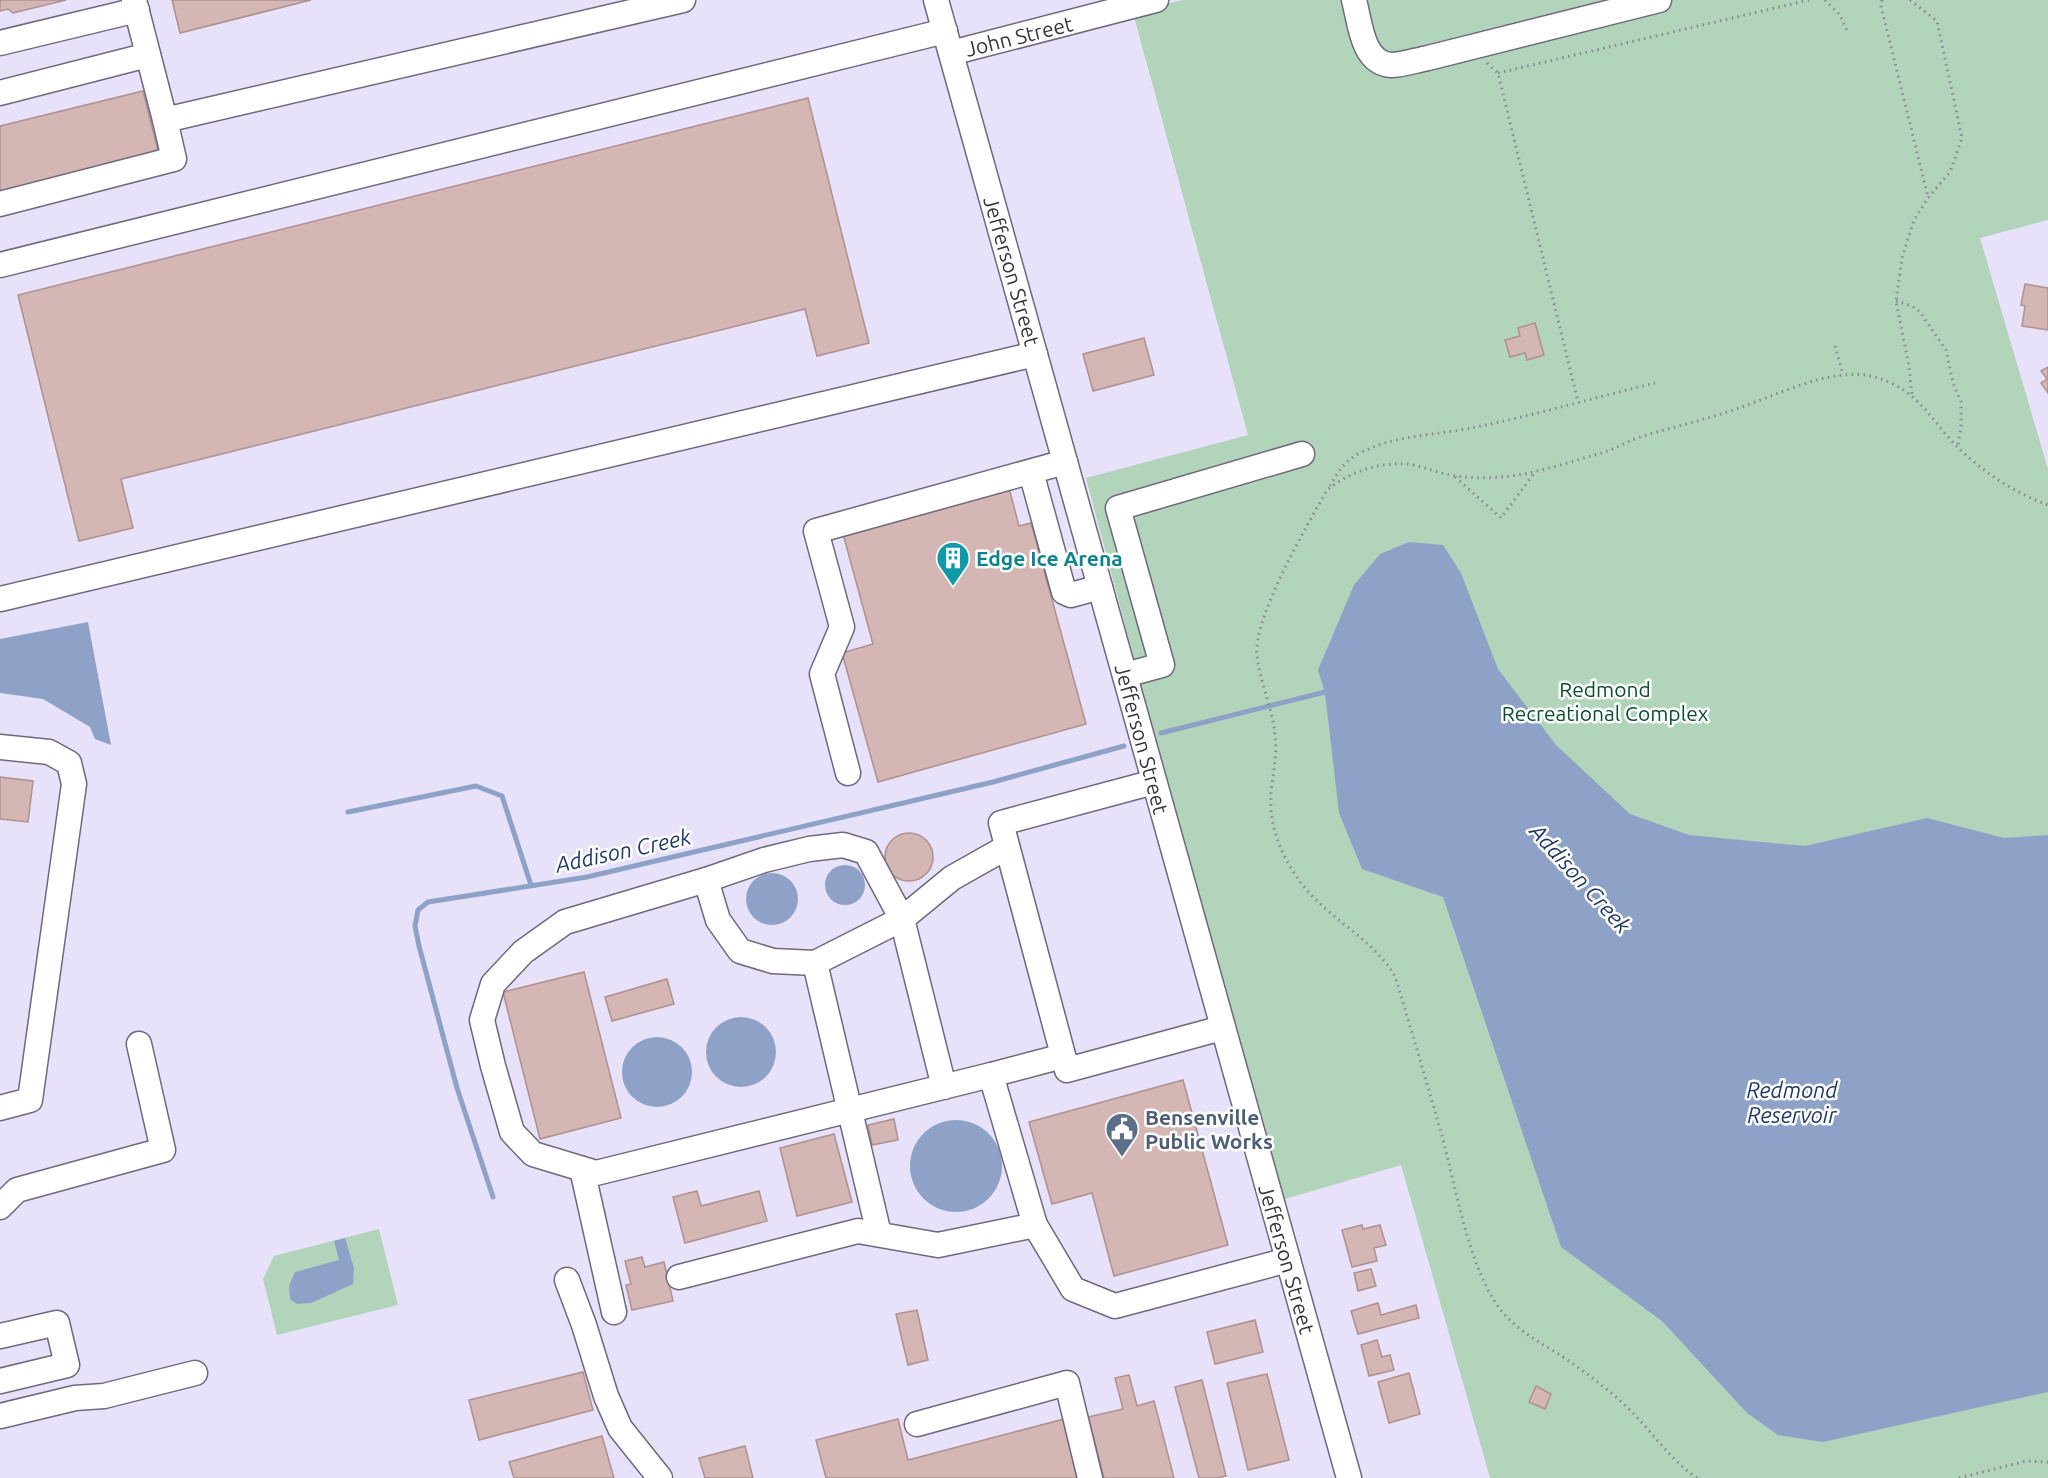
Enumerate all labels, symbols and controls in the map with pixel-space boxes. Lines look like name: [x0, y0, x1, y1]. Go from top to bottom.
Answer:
street label: John Street: [963, 11, 1075, 61]
street label: Jefferson Street: [979, 194, 1045, 348]
building icon: Edge Ice Arena: [935, 540, 971, 587]
place label: Edge Ice Arena: [976, 546, 1123, 570]
street label: Jefferson Street: [1110, 661, 1174, 817]
park label: Redmond Recreational Complex: [1502, 677, 1709, 725]
water label: Addison Creek: [1525, 818, 1637, 938]
water label: Addison Creek: [552, 823, 694, 877]
water label: Redmond Reservoir: [1746, 1077, 1838, 1127]
place label: Bensenville Public Works: [1145, 1105, 1273, 1153]
public building icon: Bensenville Public Works: [1104, 1111, 1140, 1158]
street label: Jefferson Street: [1254, 1182, 1320, 1336]

